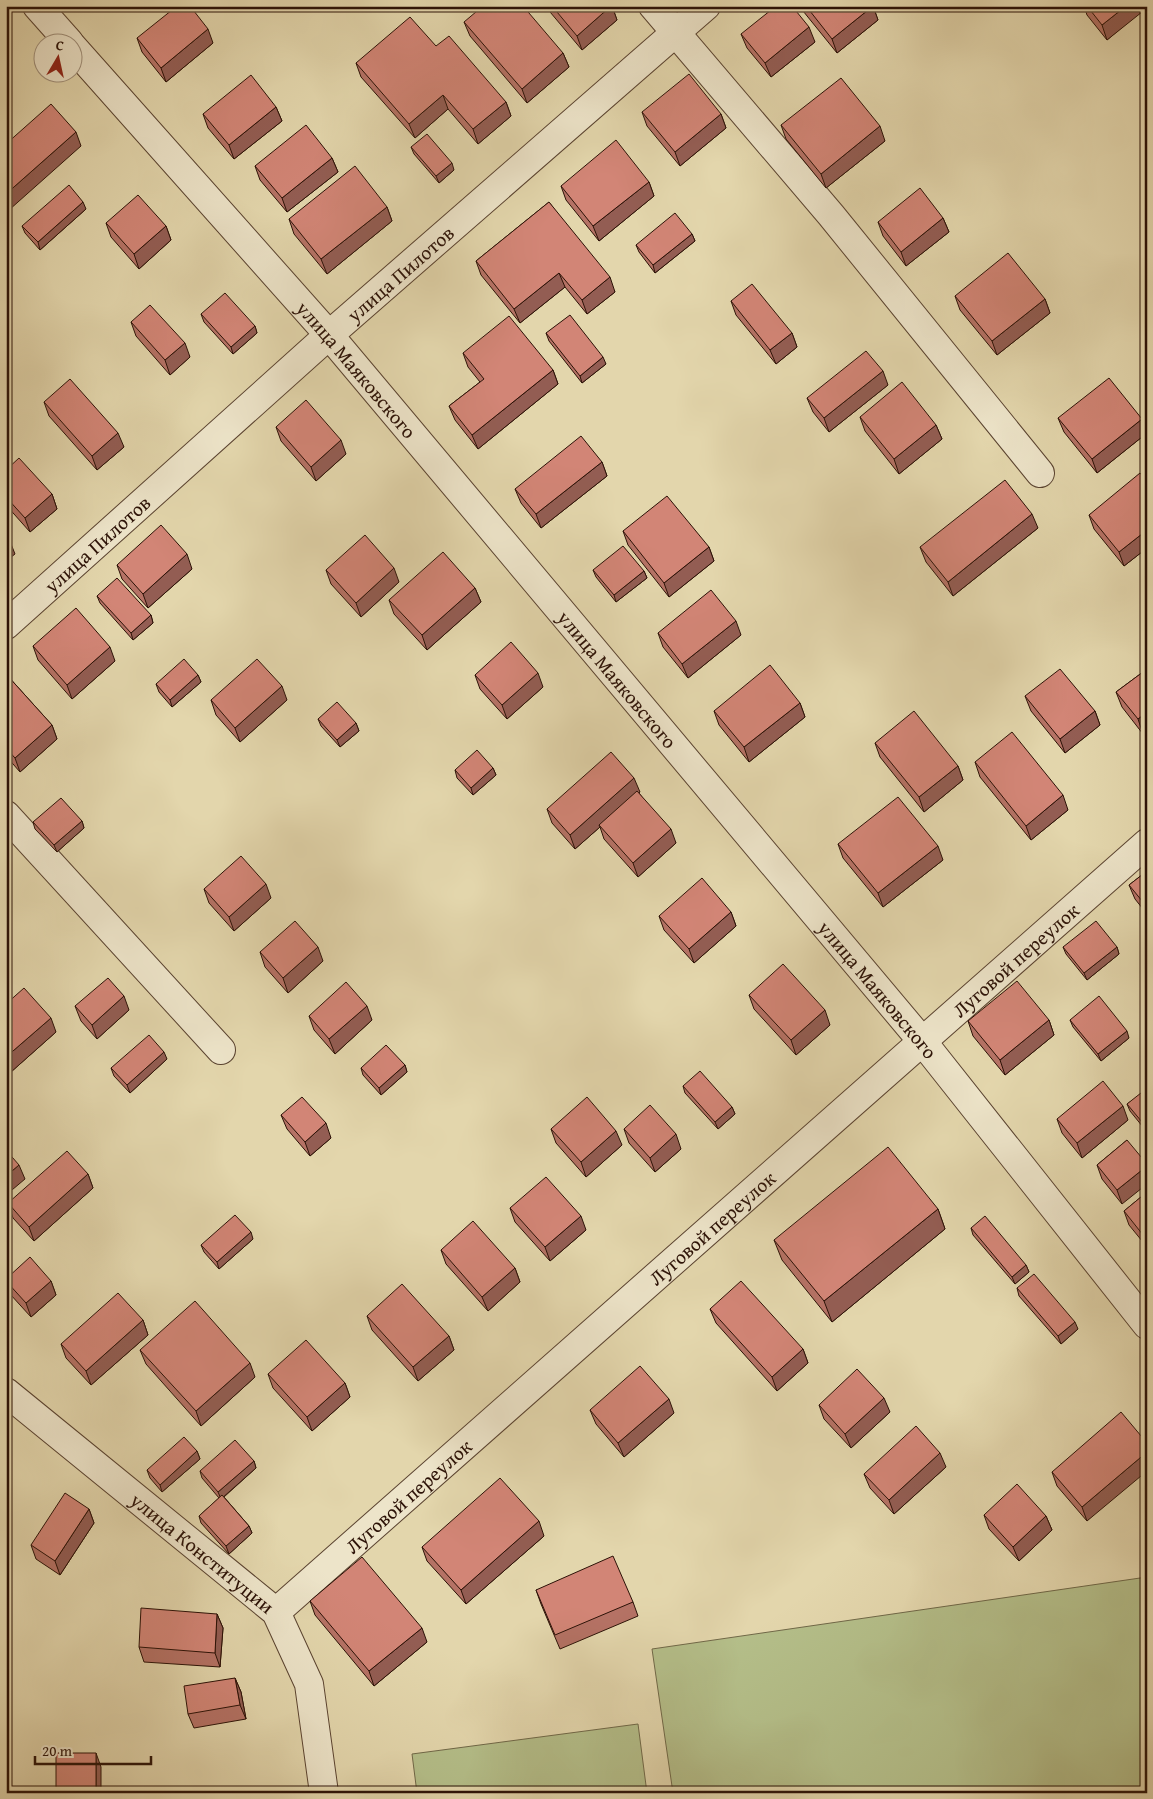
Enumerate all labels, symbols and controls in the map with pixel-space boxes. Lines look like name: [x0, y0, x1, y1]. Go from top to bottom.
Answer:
north arrow: [32, 32, 82, 82]
text: С: [55, 35, 66, 56]
street label: улица Пилотов: [339, 218, 460, 329]
street label: улица Маяковского: [290, 293, 424, 444]
street label: улица Пилотов: [36, 488, 156, 600]
street label: улица Маяковского: [551, 603, 685, 754]
street label: Луговой переулок: [945, 895, 1085, 1023]
street label: улица Маяковского: [811, 913, 945, 1065]
street label: Луговой переулок: [642, 1163, 782, 1291]
street label: Луговой переулок: [338, 1431, 478, 1560]
street label: улица Конституции: [124, 1484, 281, 1620]
scale bar: [35, 1734, 151, 1766]
text: 20 m: [42, 1740, 73, 1761]

